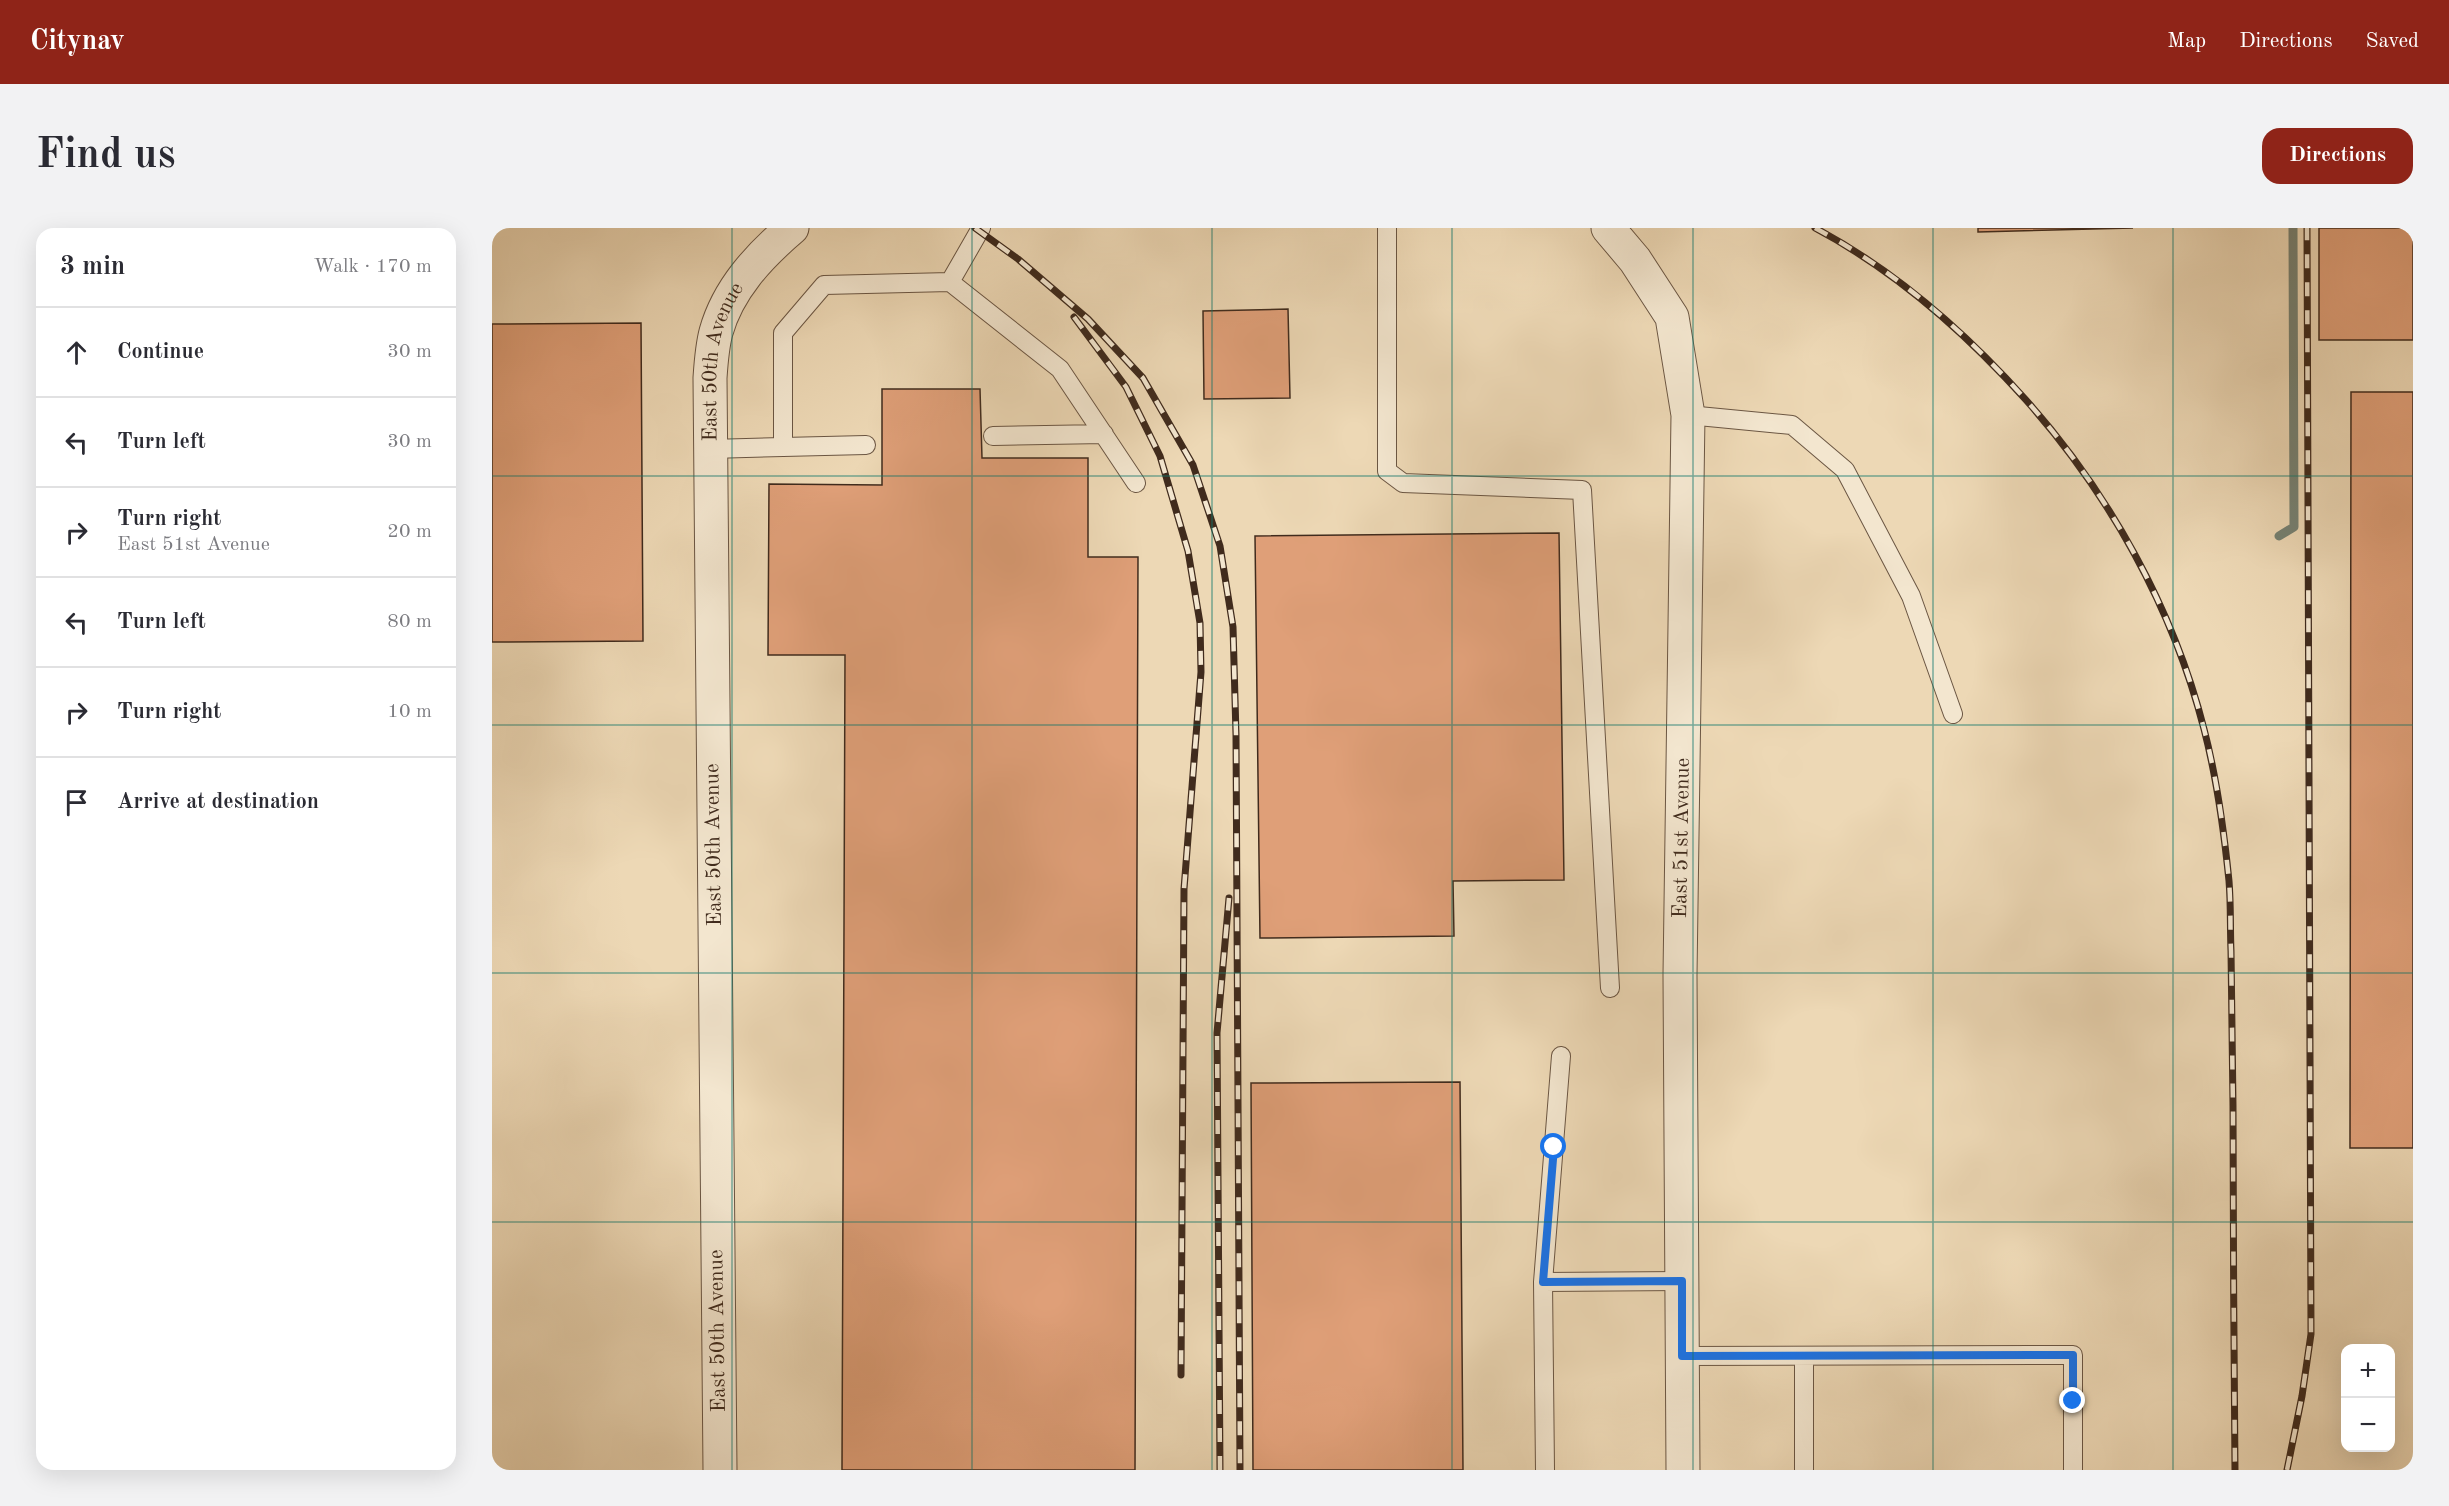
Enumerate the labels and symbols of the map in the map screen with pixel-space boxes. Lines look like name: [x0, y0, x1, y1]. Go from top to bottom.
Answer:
street label: East 50th Avenue: [699, 279, 748, 442]
street label: East 51st Avenue: [1670, 758, 1694, 918]
street label: East 50th Avenue: [702, 763, 726, 927]
route start: [1540, 1133, 1566, 1159]
street label: East 50th Avenue: [706, 1249, 730, 1413]
route end: [2059, 1387, 2085, 1413]

